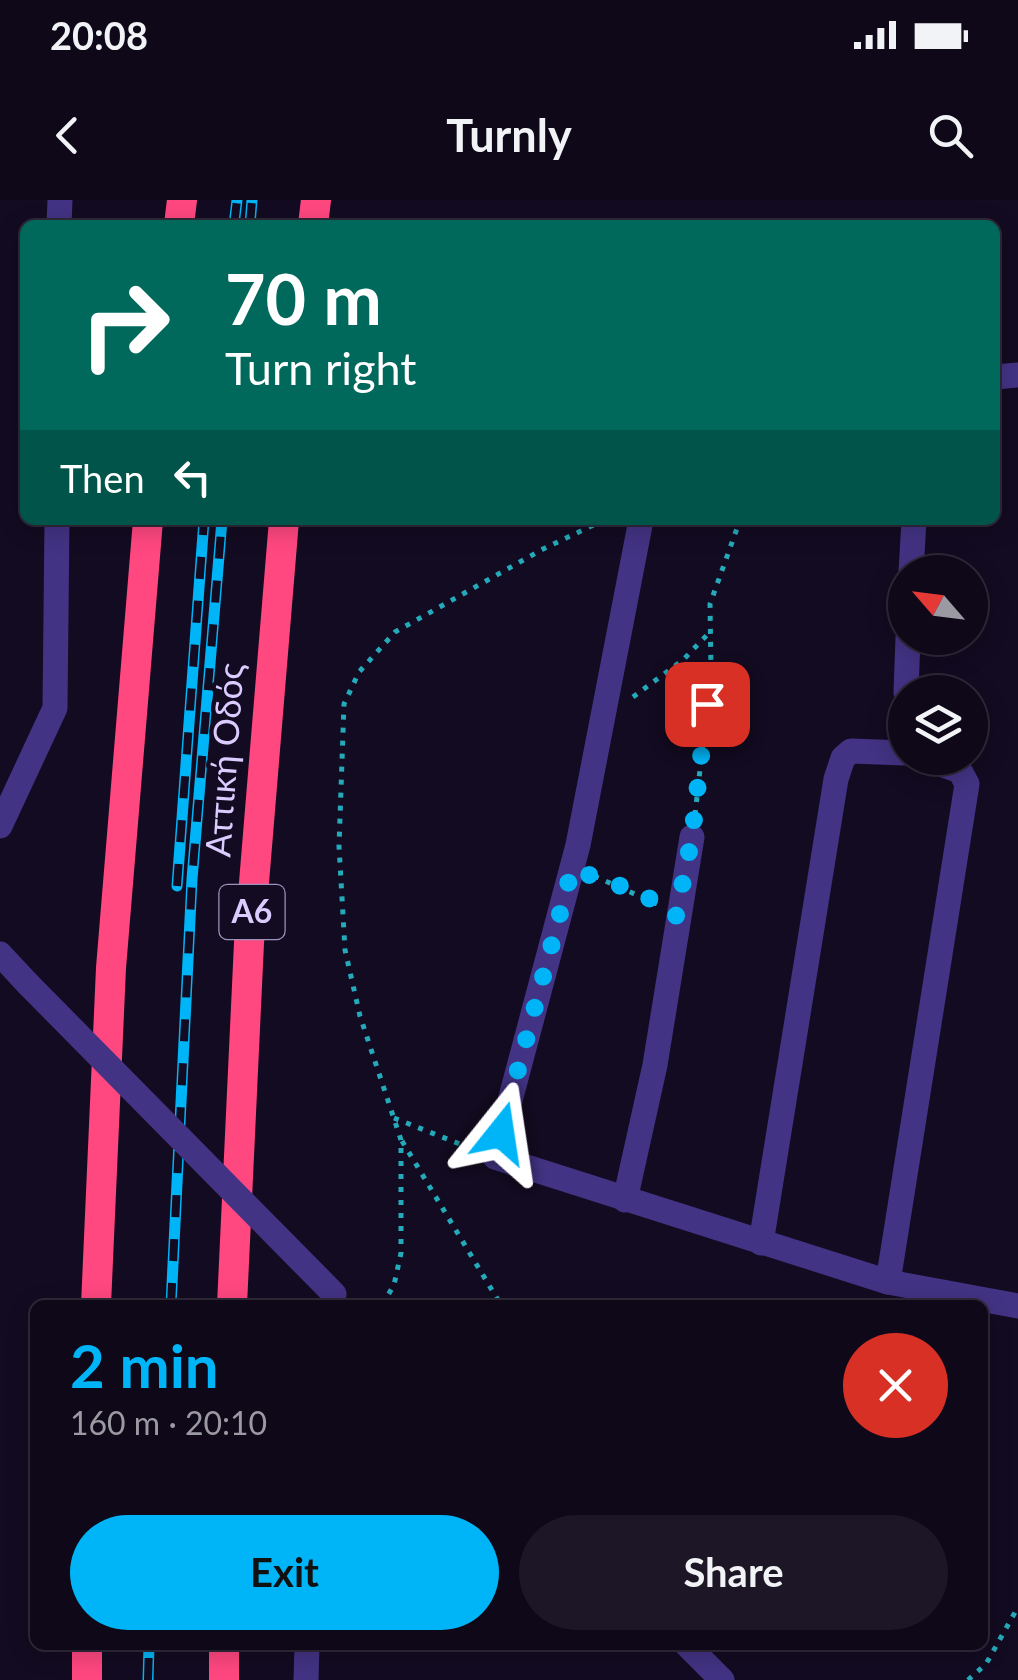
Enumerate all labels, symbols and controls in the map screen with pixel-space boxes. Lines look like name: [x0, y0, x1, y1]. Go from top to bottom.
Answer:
text: 20:08: [50, 12, 148, 58]
icon: back: [40, 108, 95, 163]
text: Turnly: [446, 108, 572, 162]
icon: search: [923, 108, 978, 163]
text: 70 m: [225, 256, 382, 340]
icon: right: [60, 260, 190, 390]
text: Turn right: [225, 341, 416, 395]
icon: left: [165, 450, 220, 505]
text: Then: [60, 455, 145, 501]
north arrow: [888, 555, 988, 655]
map controls: [888, 555, 988, 775]
street label: Αττική Οδός: [195, 662, 251, 858]
pin: [665, 662, 750, 747]
button: layers: [888, 675, 988, 775]
icon: arrive: [680, 677, 735, 732]
road number: Α6: [220, 885, 284, 939]
position arrow: [449, 1081, 553, 1185]
text: 2 min: [70, 1329, 219, 1401]
button: close: [843, 1333, 948, 1438]
text: 160 m · 20:10: [70, 1403, 267, 1442]
button: Exit: [70, 1515, 499, 1630]
button: Share: [519, 1515, 948, 1630]

